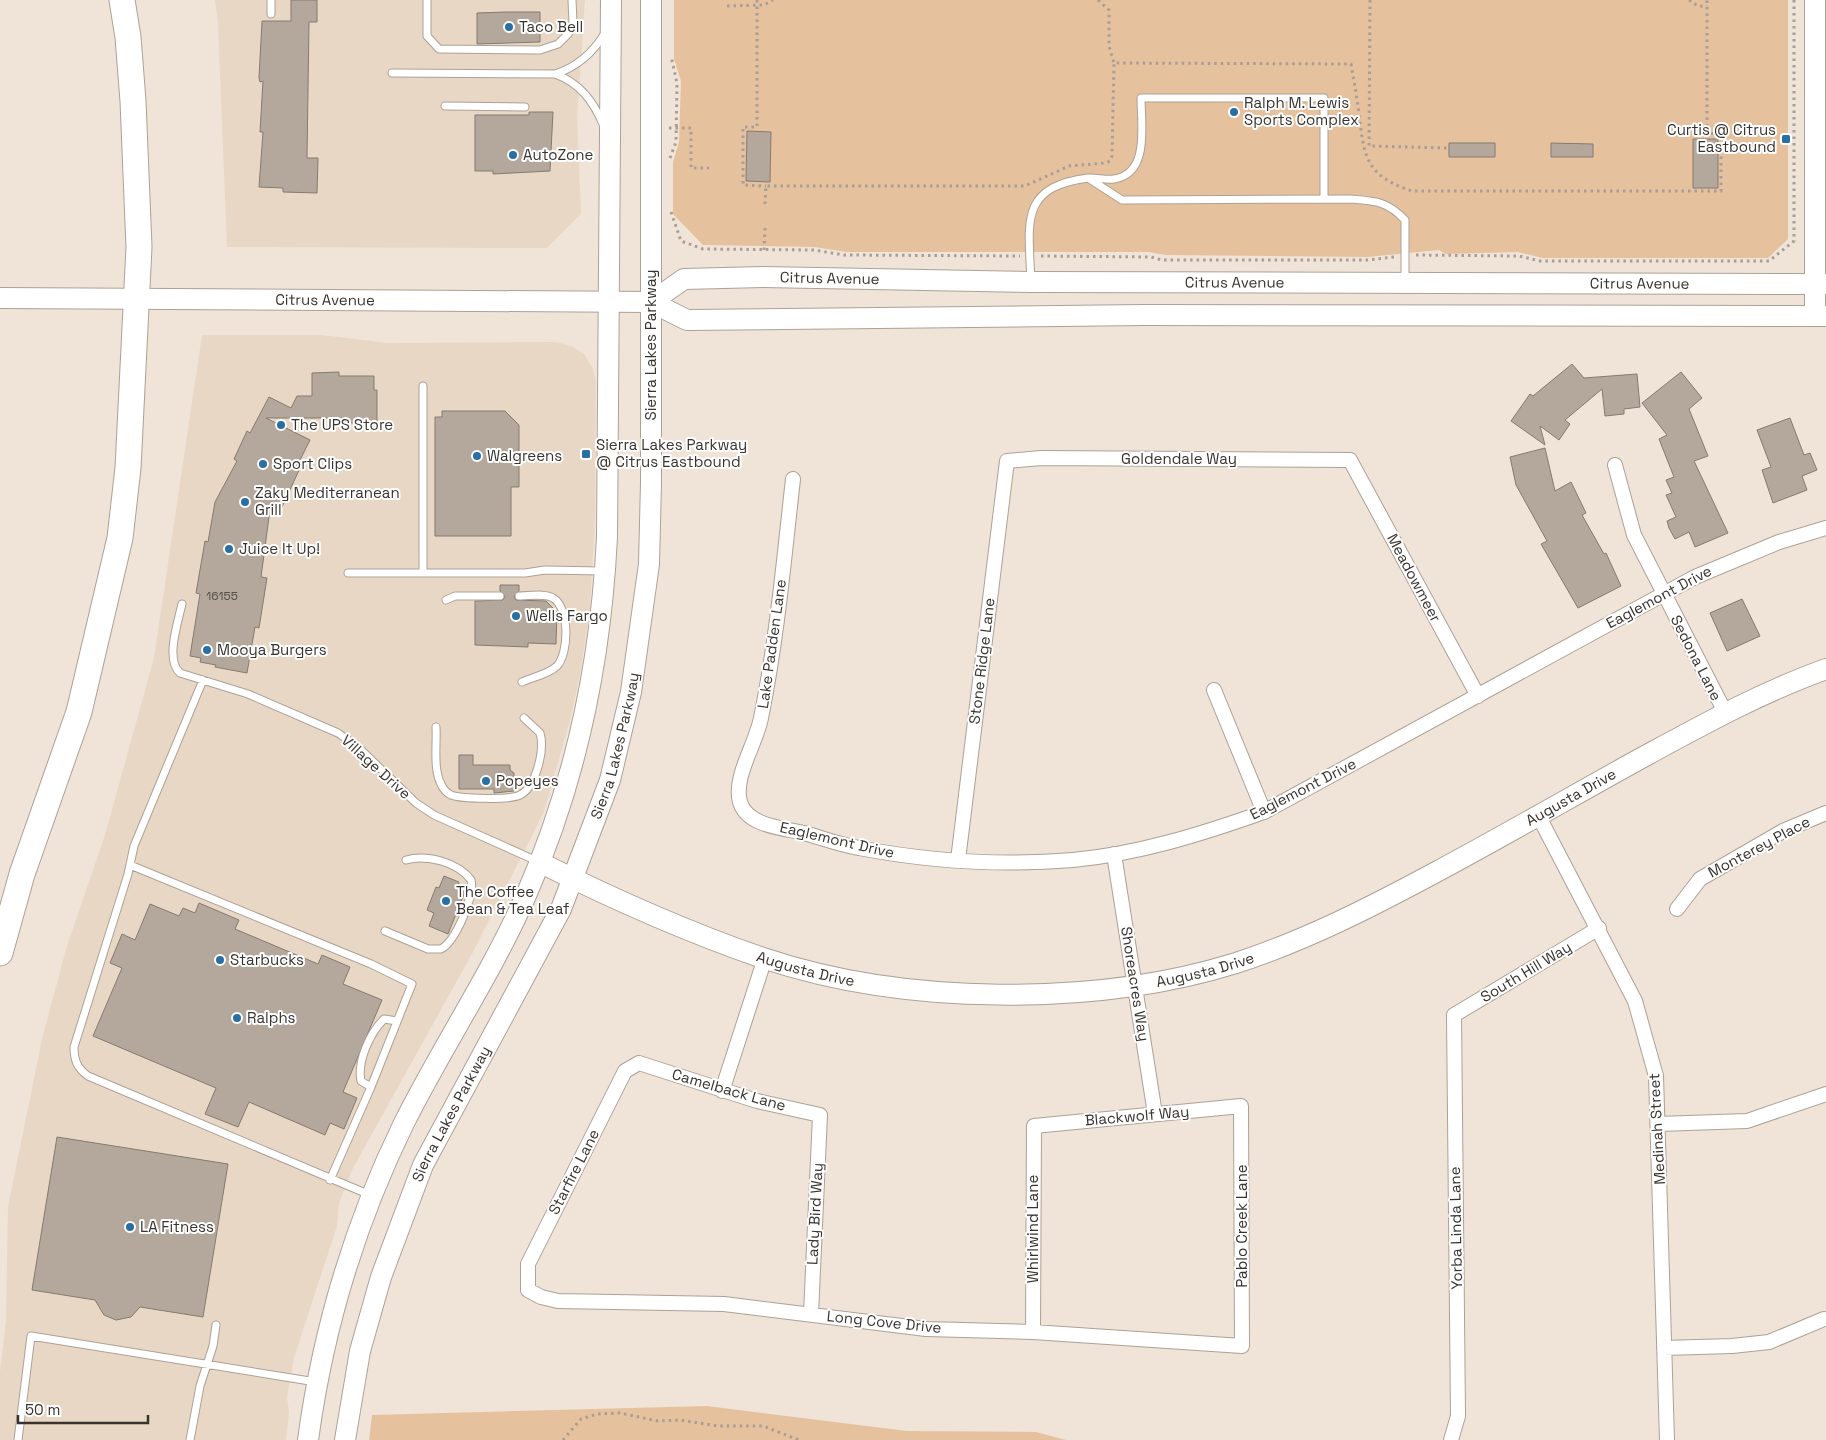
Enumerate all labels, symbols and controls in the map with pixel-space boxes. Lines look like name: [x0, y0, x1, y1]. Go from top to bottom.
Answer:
place label: Taco Bell: [519, 17, 583, 36]
marker: Taco Bell: [503, 21, 515, 33]
place label: Ralph M. Lewis Sports Complex: [1244, 93, 1359, 129]
marker: Ralph M. Lewis Sports Complex: [1228, 106, 1240, 118]
place label: Curtis @ Citrus Eastbound: [1667, 120, 1776, 156]
marker: Curtis @ Citrus Eastbound: [1780, 133, 1792, 145]
place label: AutoZone: [523, 145, 593, 164]
marker: AutoZone: [507, 149, 519, 161]
street label: Citrus Avenue: [780, 267, 880, 288]
street label: Sierra Lakes Parkway: [641, 269, 660, 421]
street label: Citrus Avenue: [1185, 272, 1285, 292]
street label: Citrus Avenue: [1590, 273, 1690, 293]
street label: Citrus Avenue: [275, 290, 375, 309]
place label: The UPS Store: [291, 415, 393, 434]
marker: The UPS Store: [275, 419, 287, 431]
place label: Sierra Lakes Parkway @ Citrus Eastbound: [596, 435, 747, 471]
place label: Walgreens: [487, 446, 562, 465]
marker: Sierra Lakes Parkway @ Citrus Eastbound: [580, 448, 592, 460]
street label: Goldendale Way: [1121, 449, 1237, 468]
marker: Walgreens: [471, 450, 483, 462]
place label: Sport Clips: [273, 454, 352, 473]
marker: Sport Clips: [257, 458, 269, 470]
place label: Zaky Mediterranean Grill: [255, 483, 400, 519]
marker: Zaky Mediterranean Grill: [239, 496, 251, 508]
street label: Meadowmeer: [1383, 530, 1446, 626]
place label: Juice It Up!: [239, 539, 320, 558]
marker: Juice It Up!: [223, 543, 235, 555]
street label: Eaglemont Drive: [1603, 561, 1715, 632]
street label: Lake Padden Lane: [753, 578, 790, 710]
house number: 16155: [206, 588, 238, 604]
street label: Stone Ridge Lane: [964, 597, 999, 725]
place label: Wells Fargo: [526, 606, 608, 625]
marker: Wells Fargo: [510, 610, 522, 622]
street label: Sedona Lane: [1667, 612, 1726, 704]
place label: Mooya Burgers: [217, 640, 327, 659]
marker: Mooya Burgers: [201, 644, 213, 656]
street label: Sierra Lakes Parkway: [586, 671, 643, 822]
street label: Village Drive: [338, 730, 415, 803]
street label: Eaglemont Drive: [1246, 754, 1359, 824]
street label: Augusta Drive: [1522, 764, 1619, 830]
place label: Popeyes: [496, 771, 559, 790]
marker: Popeyes: [480, 775, 492, 787]
street label: Monterey Place: [1704, 812, 1813, 881]
street label: Eaglemont Drive: [778, 817, 896, 862]
place label: The Coffee Bean & Tea Leaf: [456, 882, 570, 918]
marker: The Coffee Bean & Tea Leaf: [440, 895, 452, 907]
street label: Shoreacres Way: [1117, 925, 1154, 1043]
street label: South Hill Way: [1477, 937, 1575, 1006]
street label: Augusta Drive: [754, 947, 856, 990]
street label: Augusta Drive: [1155, 948, 1257, 991]
place label: Starbucks: [230, 950, 304, 969]
marker: Starbucks: [214, 954, 226, 966]
place label: Ralphs: [247, 1008, 296, 1027]
marker: Ralphs: [231, 1012, 243, 1024]
street label: Sierra Lakes Parkway: [408, 1042, 494, 1184]
street label: Camelback Lane: [670, 1064, 788, 1115]
street label: Medinah Street: [1644, 1073, 1669, 1185]
street label: Blackwolf Way: [1084, 1101, 1190, 1130]
street label: Starfire Lane: [544, 1126, 603, 1218]
street label: Lady Bird Way: [802, 1162, 827, 1266]
street label: Pablo Creek Lane: [1232, 1164, 1251, 1288]
street label: Yorba Linda Lane: [1445, 1166, 1466, 1290]
street label: Whirlwind Lane: [1023, 1175, 1042, 1283]
place label: LA Fitness: [140, 1217, 214, 1236]
marker: LA Fitness: [124, 1221, 136, 1233]
street label: Long Cove Drive: [826, 1306, 942, 1337]
scale bar: [18, 1392, 148, 1424]
text: 50 m: [25, 1400, 60, 1419]

